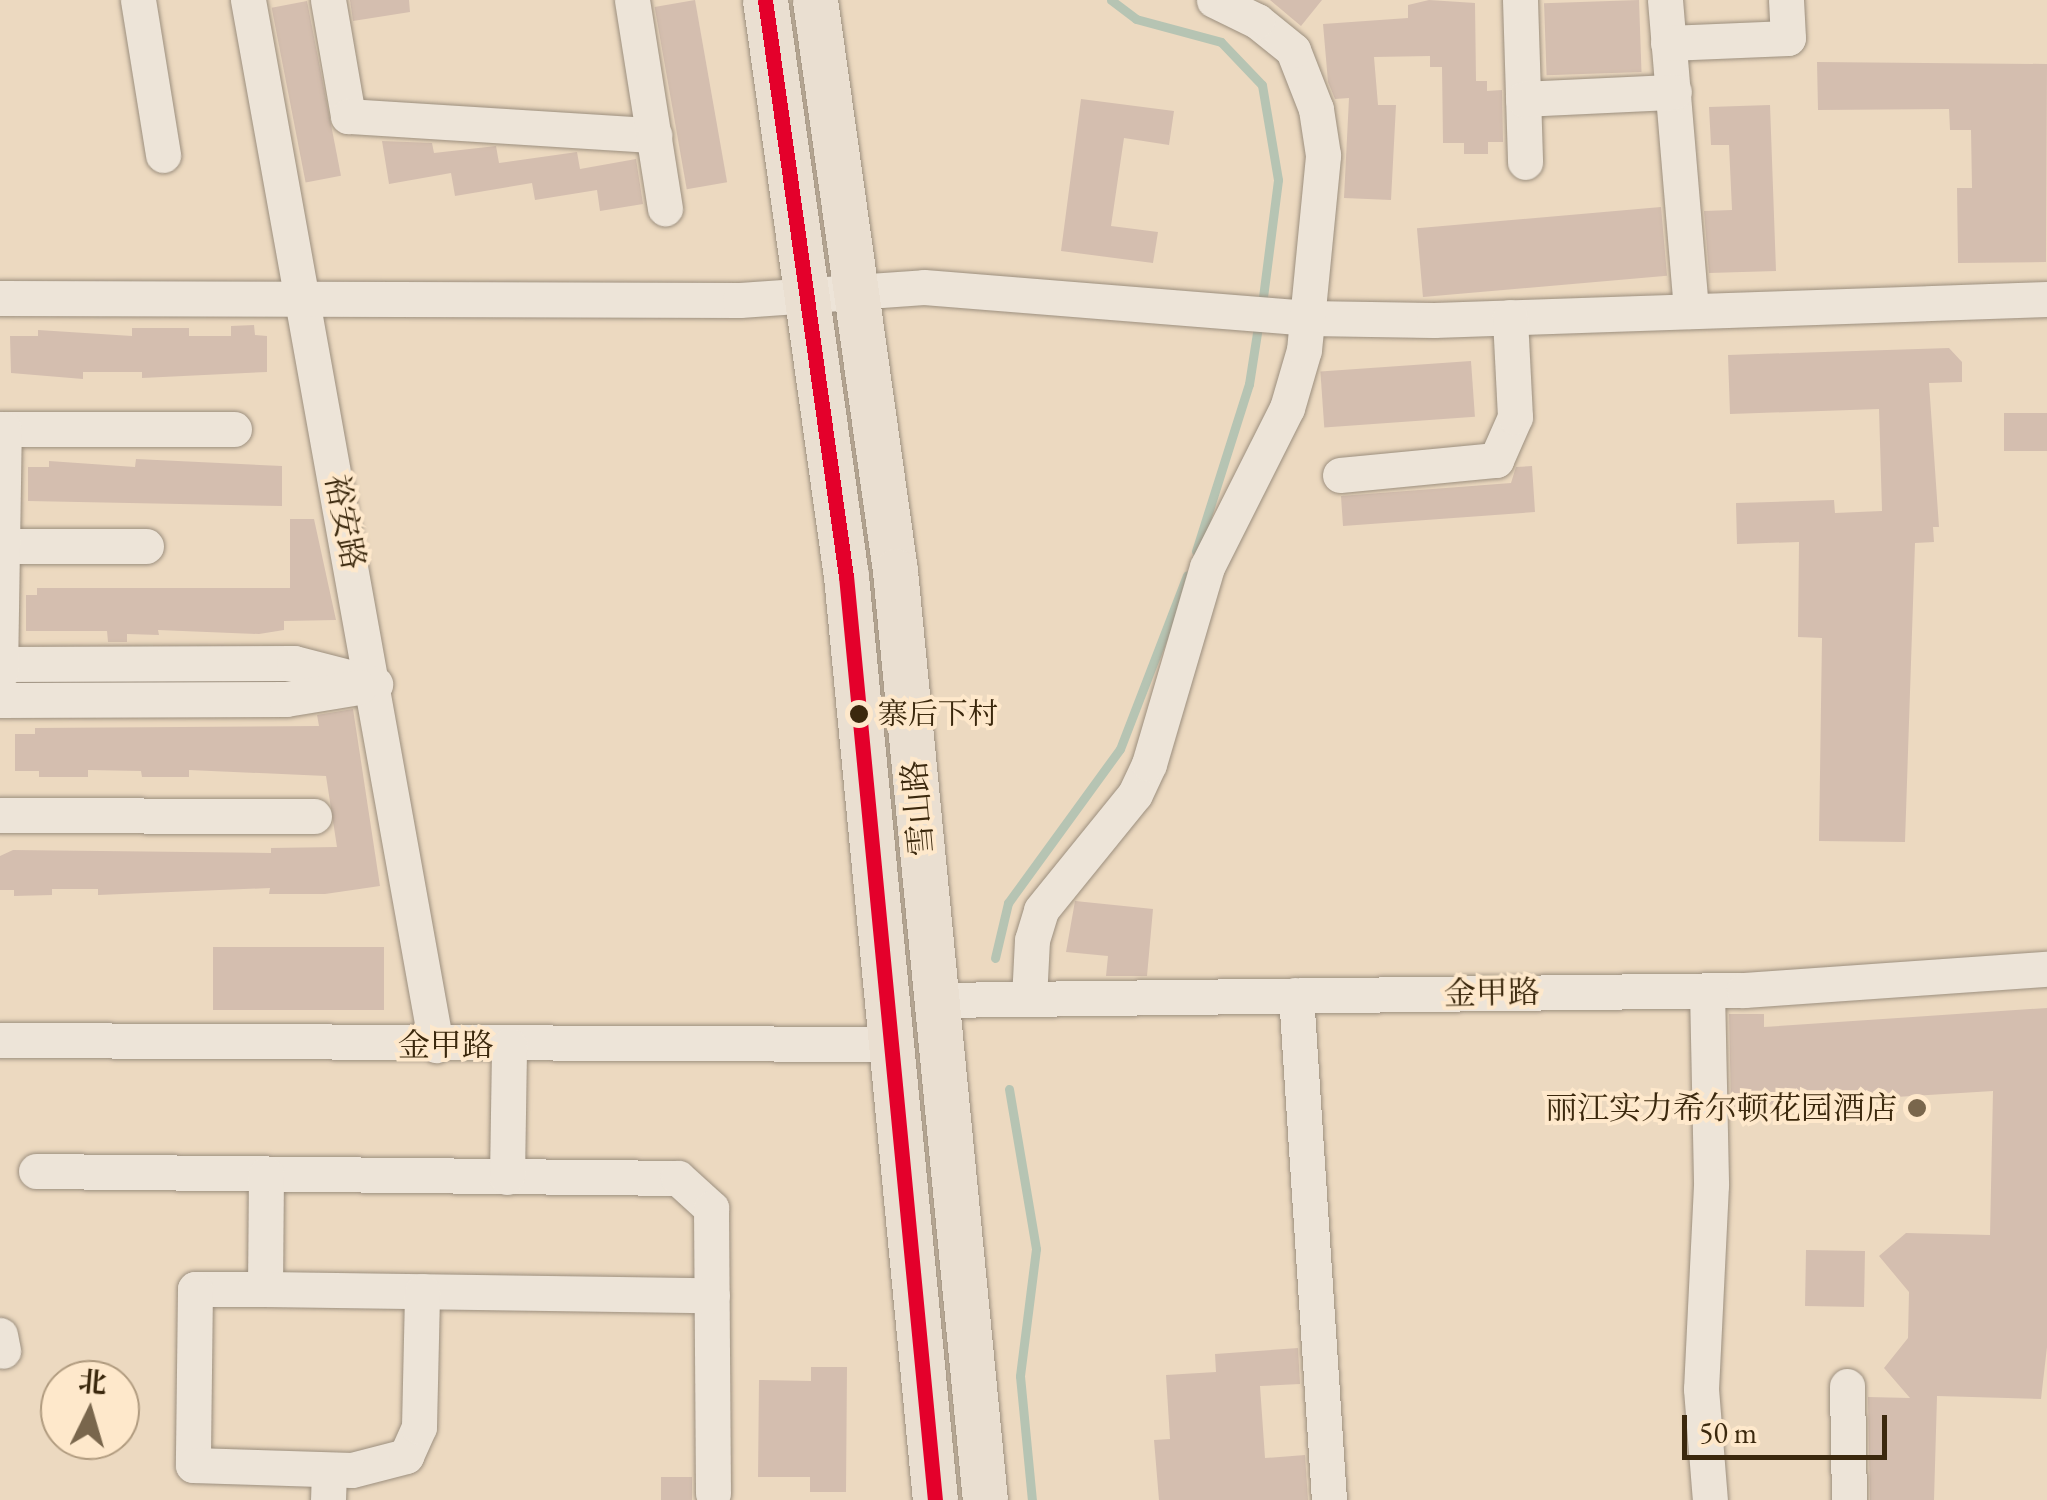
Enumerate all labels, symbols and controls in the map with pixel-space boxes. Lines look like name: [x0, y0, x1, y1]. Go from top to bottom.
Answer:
street label: 裕安路: [317, 471, 373, 573]
place label: 寨后下村: [878, 696, 998, 732]
marker: 寨后下村: [849, 704, 869, 724]
street label: 雪山路: [895, 759, 941, 857]
street label: 金甲路: [1444, 973, 1540, 1013]
street label: 金甲路: [398, 1026, 494, 1064]
place label: 丽江实力希尔顿花园酒店: [1545, 1089, 1897, 1127]
marker: 丽江实力希尔顿花园酒店: [1906, 1097, 1928, 1119]
north arrow: [40, 1360, 140, 1460]
text: 北: [77, 1363, 108, 1401]
scale bar: [1687, 1395, 1892, 1457]
text: 50 m: [1699, 1413, 1757, 1452]

